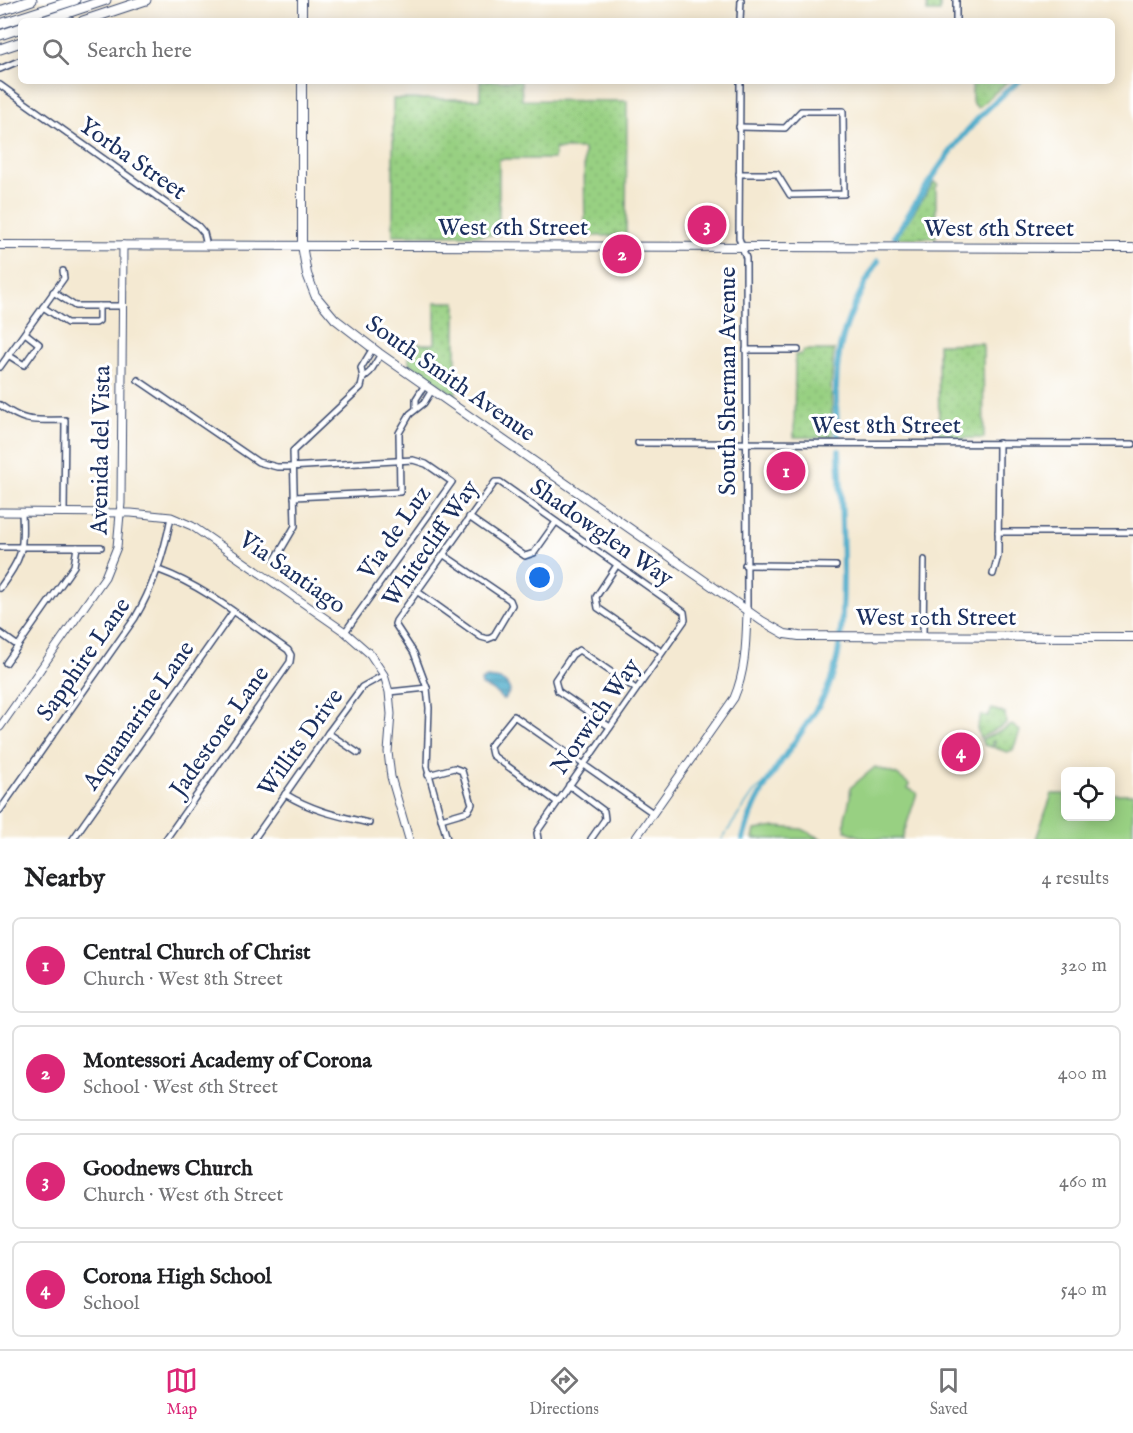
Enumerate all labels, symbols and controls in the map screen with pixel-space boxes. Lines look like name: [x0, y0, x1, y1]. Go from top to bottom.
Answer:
search box: [18, 18, 1115, 84]
icon: search: [39, 35, 72, 68]
text: Search here: [87, 37, 192, 65]
street label: Yorba Street: [72, 111, 192, 208]
pin: 3: [688, 202, 726, 248]
street label: West 6th Street: [438, 213, 588, 244]
street label: West 6th Street: [924, 214, 1074, 245]
pin: 2: [602, 232, 642, 276]
street label: South Sherman Avenue: [713, 267, 744, 495]
street label: South Smith Avenue: [359, 309, 541, 449]
street label: Avenida del Vista: [85, 364, 118, 536]
street label: West 8th Street: [811, 411, 961, 442]
pin: 1: [766, 448, 806, 494]
street label: Shadowglen Way: [523, 472, 679, 594]
street label: Whitecliff Way: [376, 474, 487, 614]
street label: Via de Luz: [351, 480, 439, 587]
street label: Via Santiago: [232, 524, 352, 622]
your location: [525, 563, 554, 592]
street label: Sapphire Lane: [30, 592, 138, 728]
street label: West 10th Street: [855, 603, 1017, 634]
street label: Aquamarine Lane: [76, 635, 202, 797]
street label: Norwich Way: [545, 652, 648, 781]
street label: Jadestone Lane: [162, 660, 277, 806]
street label: Willits Drive: [251, 683, 351, 803]
pin: 4: [942, 730, 980, 774]
map controls: [1061, 767, 1115, 821]
button: locate: [1061, 767, 1115, 821]
text: Nearby: [24, 862, 105, 895]
text: 4 results: [1042, 866, 1109, 891]
text: Central Church of Christ: [83, 939, 310, 967]
text: 1: [42, 953, 49, 978]
text: 320 m: [1061, 953, 1107, 978]
text: Church · West 8th Street: [83, 967, 283, 992]
text: Montessori Academy of Corona: [83, 1047, 372, 1075]
text: 2: [41, 1061, 50, 1086]
text: 400 m: [1058, 1061, 1107, 1086]
text: School · West 6th Street: [83, 1075, 278, 1100]
text: Goodnews Church: [83, 1155, 253, 1183]
text: 3: [42, 1169, 49, 1194]
text: 460 m: [1059, 1169, 1107, 1194]
text: Church · West 6th Street: [83, 1183, 283, 1208]
text: Corona High School: [83, 1263, 272, 1291]
text: 4: [41, 1277, 50, 1302]
text: 540 m: [1060, 1277, 1107, 1302]
text: School: [83, 1291, 139, 1316]
tab: Map: [165, 1364, 198, 1420]
tab: Directions: [529, 1364, 599, 1420]
tab: Saved: [930, 1364, 968, 1420]

